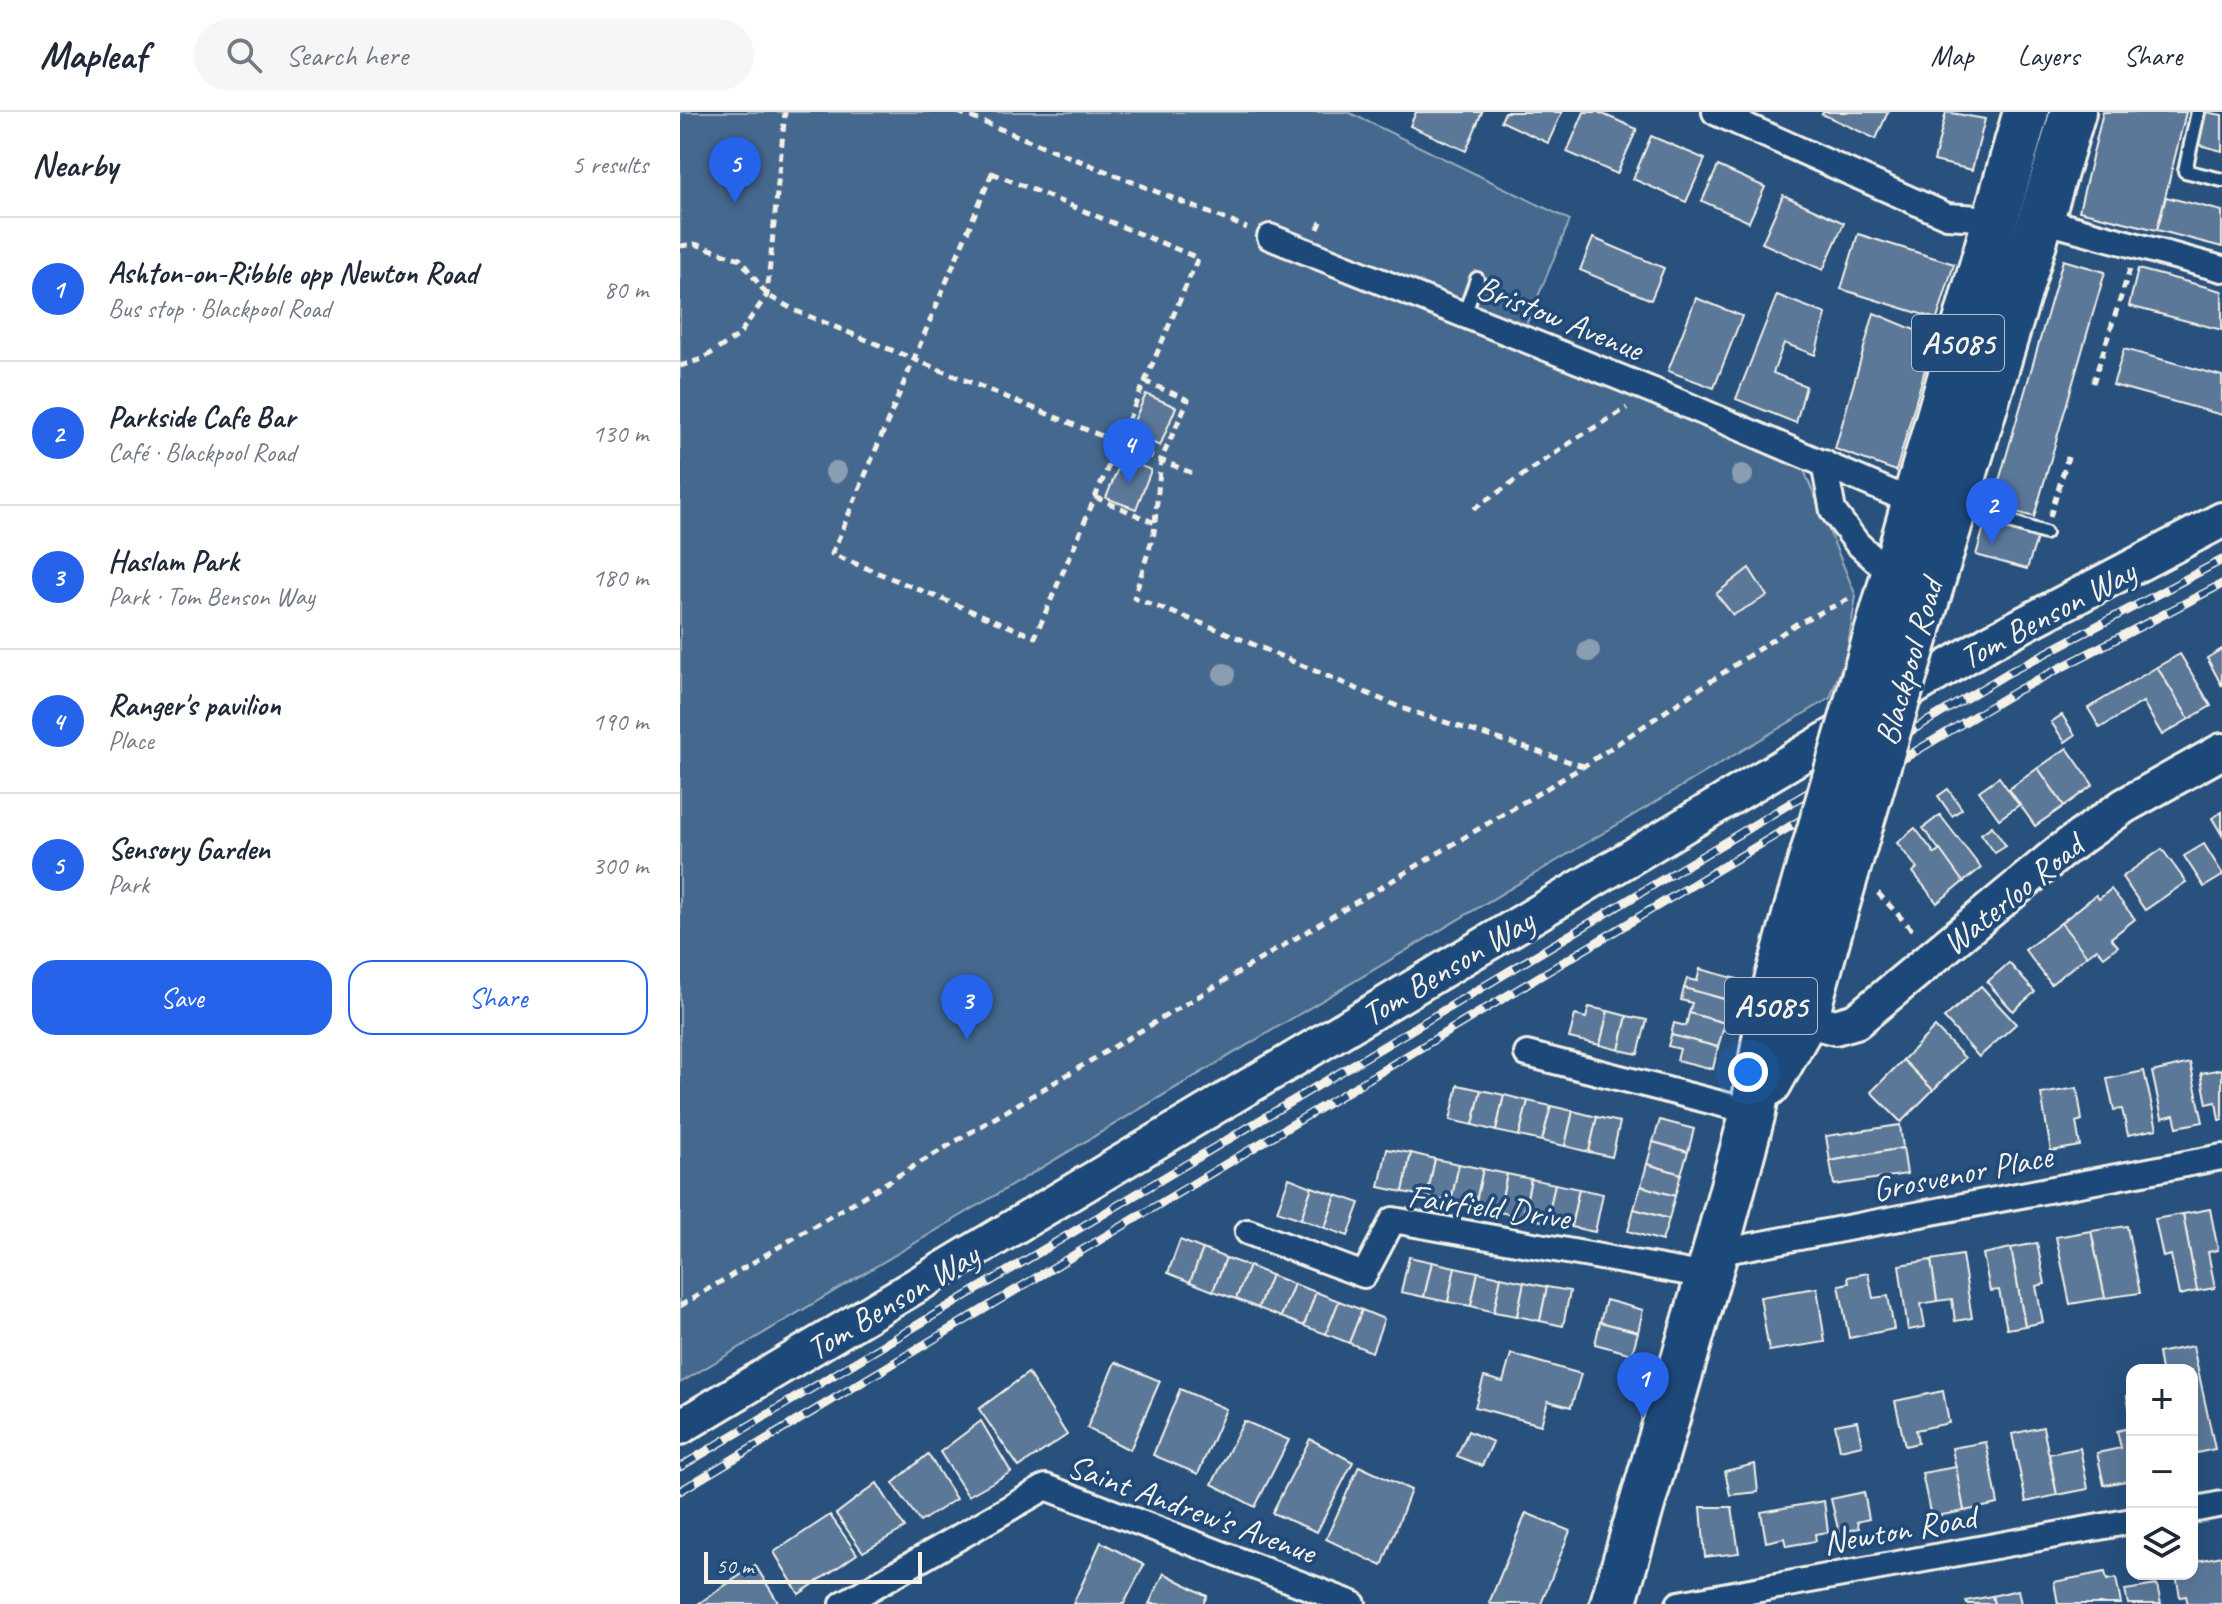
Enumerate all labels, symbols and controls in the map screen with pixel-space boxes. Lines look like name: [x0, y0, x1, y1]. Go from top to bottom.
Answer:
search box: [194, 19, 754, 91]
text: Mapleaf: [40, 32, 146, 79]
icon: search: [222, 33, 266, 77]
text: Search here: [286, 36, 408, 74]
text: Map: [1931, 38, 1974, 73]
text: Layers: [2018, 38, 2079, 73]
text: Share: [2123, 38, 2182, 73]
pin: 5: [709, 137, 761, 203]
text: Nearby: [32, 143, 118, 186]
text: 5 results: [572, 148, 648, 181]
text: Ashton-on-Ribble opp Newton Road: [108, 254, 477, 292]
street label: Bristow Avenue: [1470, 265, 1651, 371]
text: 1: [52, 273, 64, 306]
text: 80 m: [604, 273, 648, 306]
text: Bus stop · Blackpool Road: [108, 292, 331, 325]
road number: A5085: [1912, 315, 2004, 371]
text: Parkside Cafe Bar: [108, 398, 295, 436]
text: 2: [52, 417, 64, 450]
text: 130 m: [592, 417, 648, 450]
pin: 4: [1103, 418, 1155, 484]
text: Café · Blackpool Road: [108, 436, 296, 469]
pin: 2: [1966, 478, 2018, 544]
text: Haslam Park: [108, 542, 239, 580]
street label: Tom Benson Way: [1952, 549, 2145, 679]
text: 3: [52, 561, 64, 594]
text: 180 m: [592, 561, 648, 594]
street label: Blackpool Road: [1864, 570, 1954, 750]
text: Park · Tom Benson Way: [108, 580, 315, 613]
text: Ranger's pavilion: [108, 686, 281, 724]
text: 4: [52, 705, 64, 738]
text: 190 m: [592, 705, 648, 738]
text: Place: [108, 724, 154, 757]
street label: Waterloo Road: [1933, 822, 2095, 964]
text: Sensory Garden: [108, 830, 270, 868]
text: 5: [52, 849, 64, 882]
text: 300 m: [592, 849, 648, 882]
text: Park: [108, 868, 149, 901]
street label: Tom Benson Way: [1353, 898, 1543, 1036]
button: Save: [32, 960, 332, 1035]
button: Share: [348, 960, 648, 1035]
pin: 3: [941, 974, 993, 1040]
road number: A5085: [1725, 978, 1817, 1034]
your location: [1728, 1052, 1768, 1092]
street label: Grosvenor Place: [1869, 1134, 2057, 1211]
street label: Fairfield Drive: [1405, 1174, 1575, 1239]
street label: Tom Benson Way: [798, 1232, 988, 1370]
pin: 1: [1617, 1352, 1669, 1418]
map controls: [2126, 1364, 2198, 1580]
button: +: [2126, 1364, 2198, 1436]
button: −: [2126, 1436, 2198, 1508]
street label: Saint Andrew's Avenue: [1062, 1444, 1324, 1574]
street label: Newton Road: [1819, 1494, 1983, 1564]
button: layers: [2126, 1508, 2198, 1580]
scale bar: [704, 1548, 922, 1584]
text: 50 m: [716, 1552, 753, 1580]

